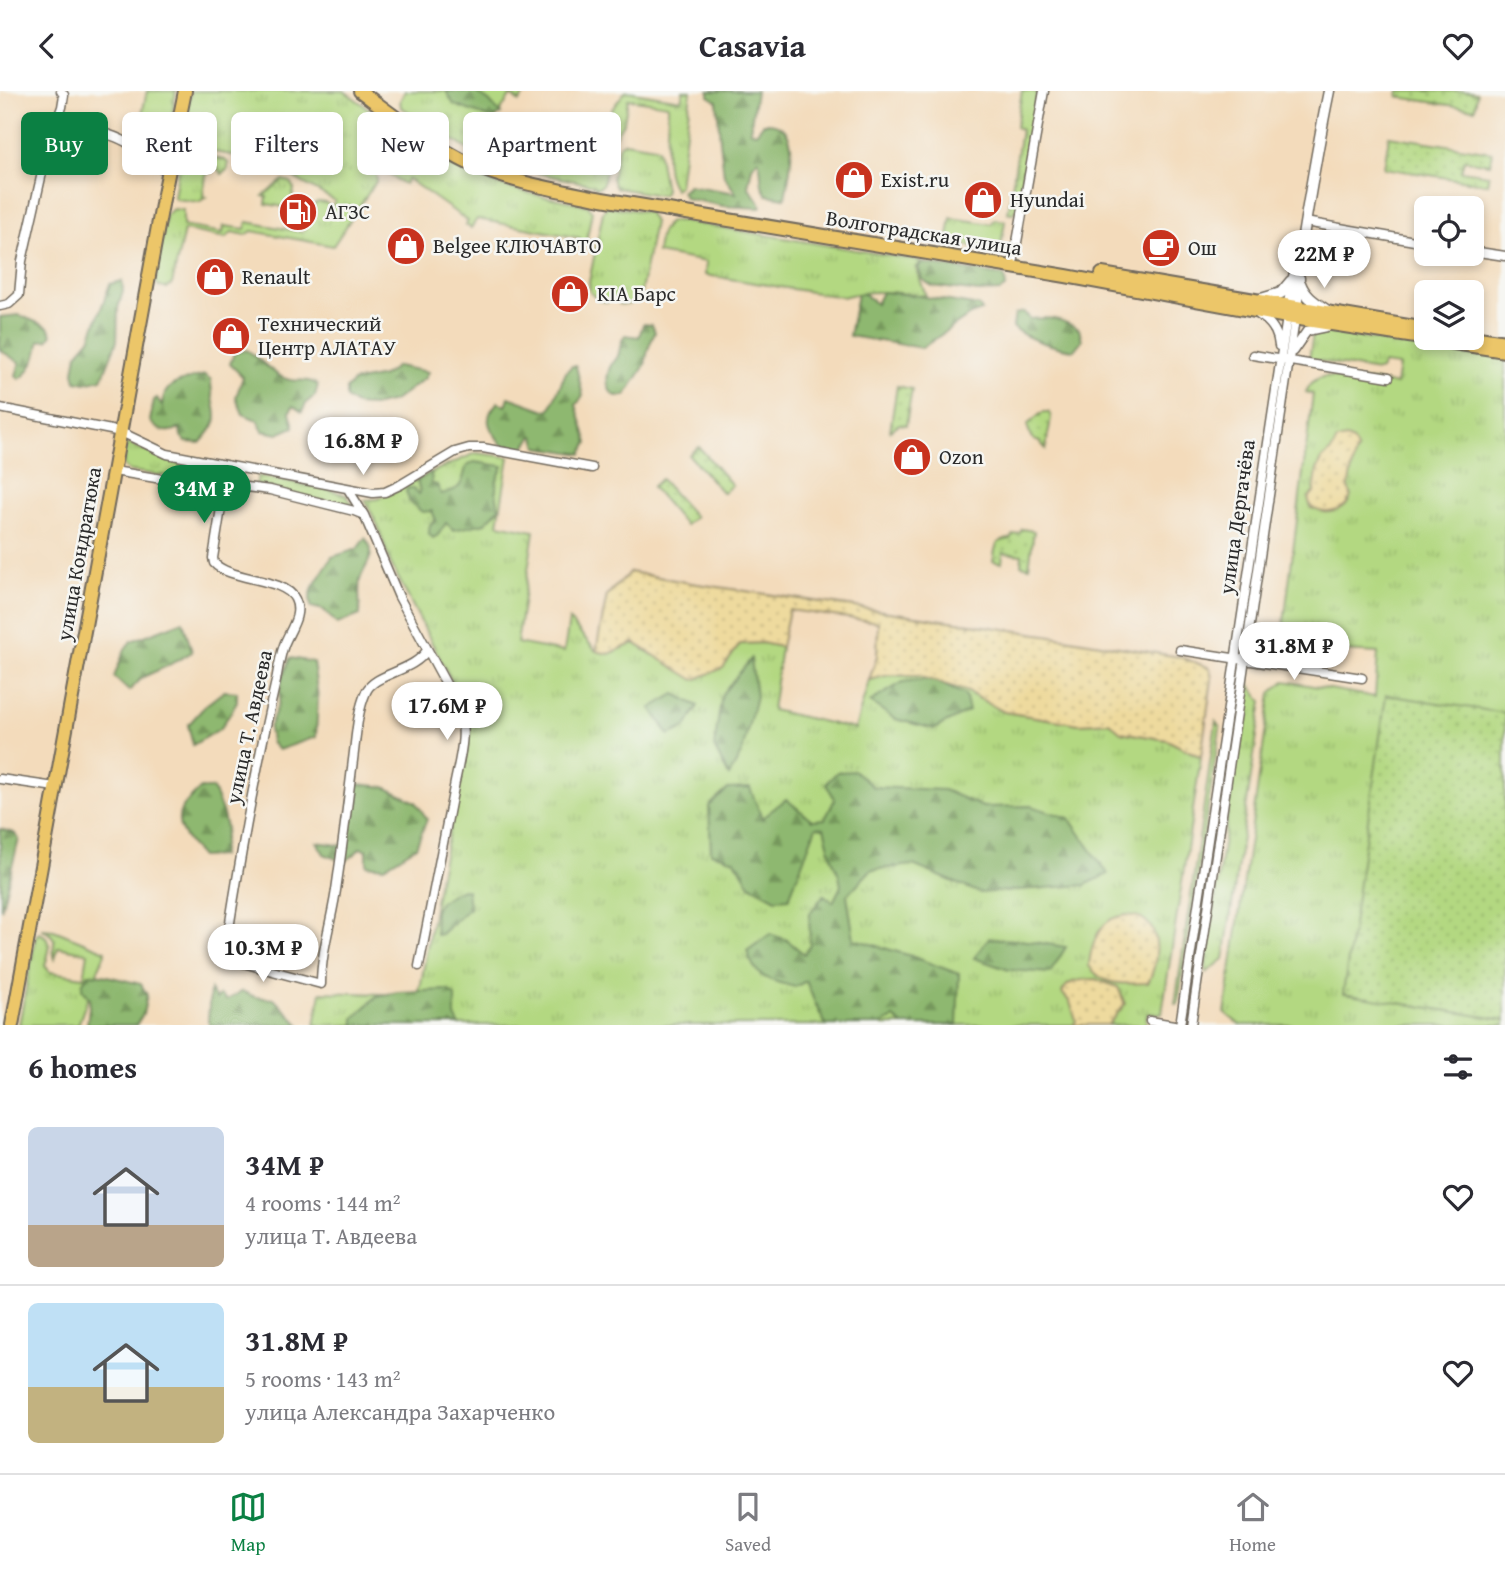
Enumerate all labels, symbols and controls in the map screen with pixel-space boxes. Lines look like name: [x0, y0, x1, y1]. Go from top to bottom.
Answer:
text: Casavia: [699, 22, 806, 69]
icon: back: [28, 27, 66, 65]
icon: heart: [1439, 27, 1477, 65]
chip: Buy: [21, 112, 108, 175]
chip: Rent: [122, 112, 217, 175]
chip: Filters: [231, 112, 343, 175]
chip: New: [357, 112, 449, 175]
chip: Apartment: [463, 112, 621, 175]
shop icon: Exist.ru: [833, 159, 875, 201]
place label: Exist.ru: [881, 164, 950, 195]
shop icon: Hyundai: [962, 179, 1004, 221]
place label: Hyundai: [1010, 184, 1085, 215]
fuel station icon: АГЗС: [277, 191, 319, 233]
place label: АГЗС: [325, 196, 370, 227]
map controls: [1414, 196, 1484, 350]
button: locate: [1414, 196, 1484, 266]
street label: Волгоградская улица: [824, 202, 1024, 263]
shop icon: Belgee КЛЮЧАВТО: [385, 225, 427, 267]
cafe icon: Ош: [1140, 227, 1182, 269]
place label: Belgee КЛЮЧАВТО: [433, 230, 602, 261]
pin: 22M ₽: [1275, 231, 1373, 290]
place label: Ош: [1188, 232, 1217, 263]
text: 22M ₽: [1294, 236, 1354, 269]
shop icon: Renault: [194, 256, 236, 298]
place label: Renault: [242, 261, 311, 292]
shop icon: KIA Барс: [549, 273, 591, 315]
place label: KIA Барс: [597, 278, 676, 309]
button: layers: [1414, 280, 1484, 350]
place label: Технический Центр АЛАТАУ: [258, 308, 396, 363]
shop icon: Технический Центр АЛАТАУ: [210, 315, 252, 357]
pin: 16.8M ₽: [298, 417, 428, 477]
text: 16.8M ₽: [323, 423, 403, 456]
shop icon: Ozon: [891, 436, 933, 478]
street label: улица Дергачёва: [1210, 437, 1263, 597]
place label: Ozon: [939, 441, 984, 472]
street label: улица Кондратюка: [48, 464, 109, 644]
pin: 34M ₽: [155, 465, 253, 525]
text: 34M ₽: [174, 471, 234, 504]
pin: 31.8M ₽: [1229, 623, 1359, 682]
text: 31.8M ₽: [1254, 628, 1334, 661]
street label: улица Т. Авдеева: [217, 647, 280, 808]
pin: 17.6M ₽: [382, 683, 512, 742]
text: 17.6M ₽: [407, 688, 487, 721]
pin: 10.3M ₽: [198, 925, 328, 984]
text: 10.3M ₽: [223, 930, 303, 963]
text: 6 homes: [28, 1045, 137, 1089]
icon: filters: [1439, 1048, 1477, 1086]
text: 34M ₽: [245, 1142, 324, 1186]
icon: home: [84, 1155, 168, 1239]
icon: heart: [1439, 1178, 1477, 1216]
text: 4 rooms · 144 m²: [245, 1186, 400, 1219]
text: улица Т. Авдеева: [245, 1219, 417, 1252]
text: 31.8M ₽: [245, 1318, 348, 1362]
icon: home: [84, 1331, 168, 1415]
icon: heart: [1439, 1354, 1477, 1392]
text: 5 rooms · 143 m²: [245, 1362, 400, 1395]
text: улица Александра Захарченко: [245, 1395, 555, 1428]
tab: Map: [229, 1488, 267, 1558]
tab: Saved: [725, 1488, 771, 1558]
tab: Home: [1229, 1488, 1276, 1558]

